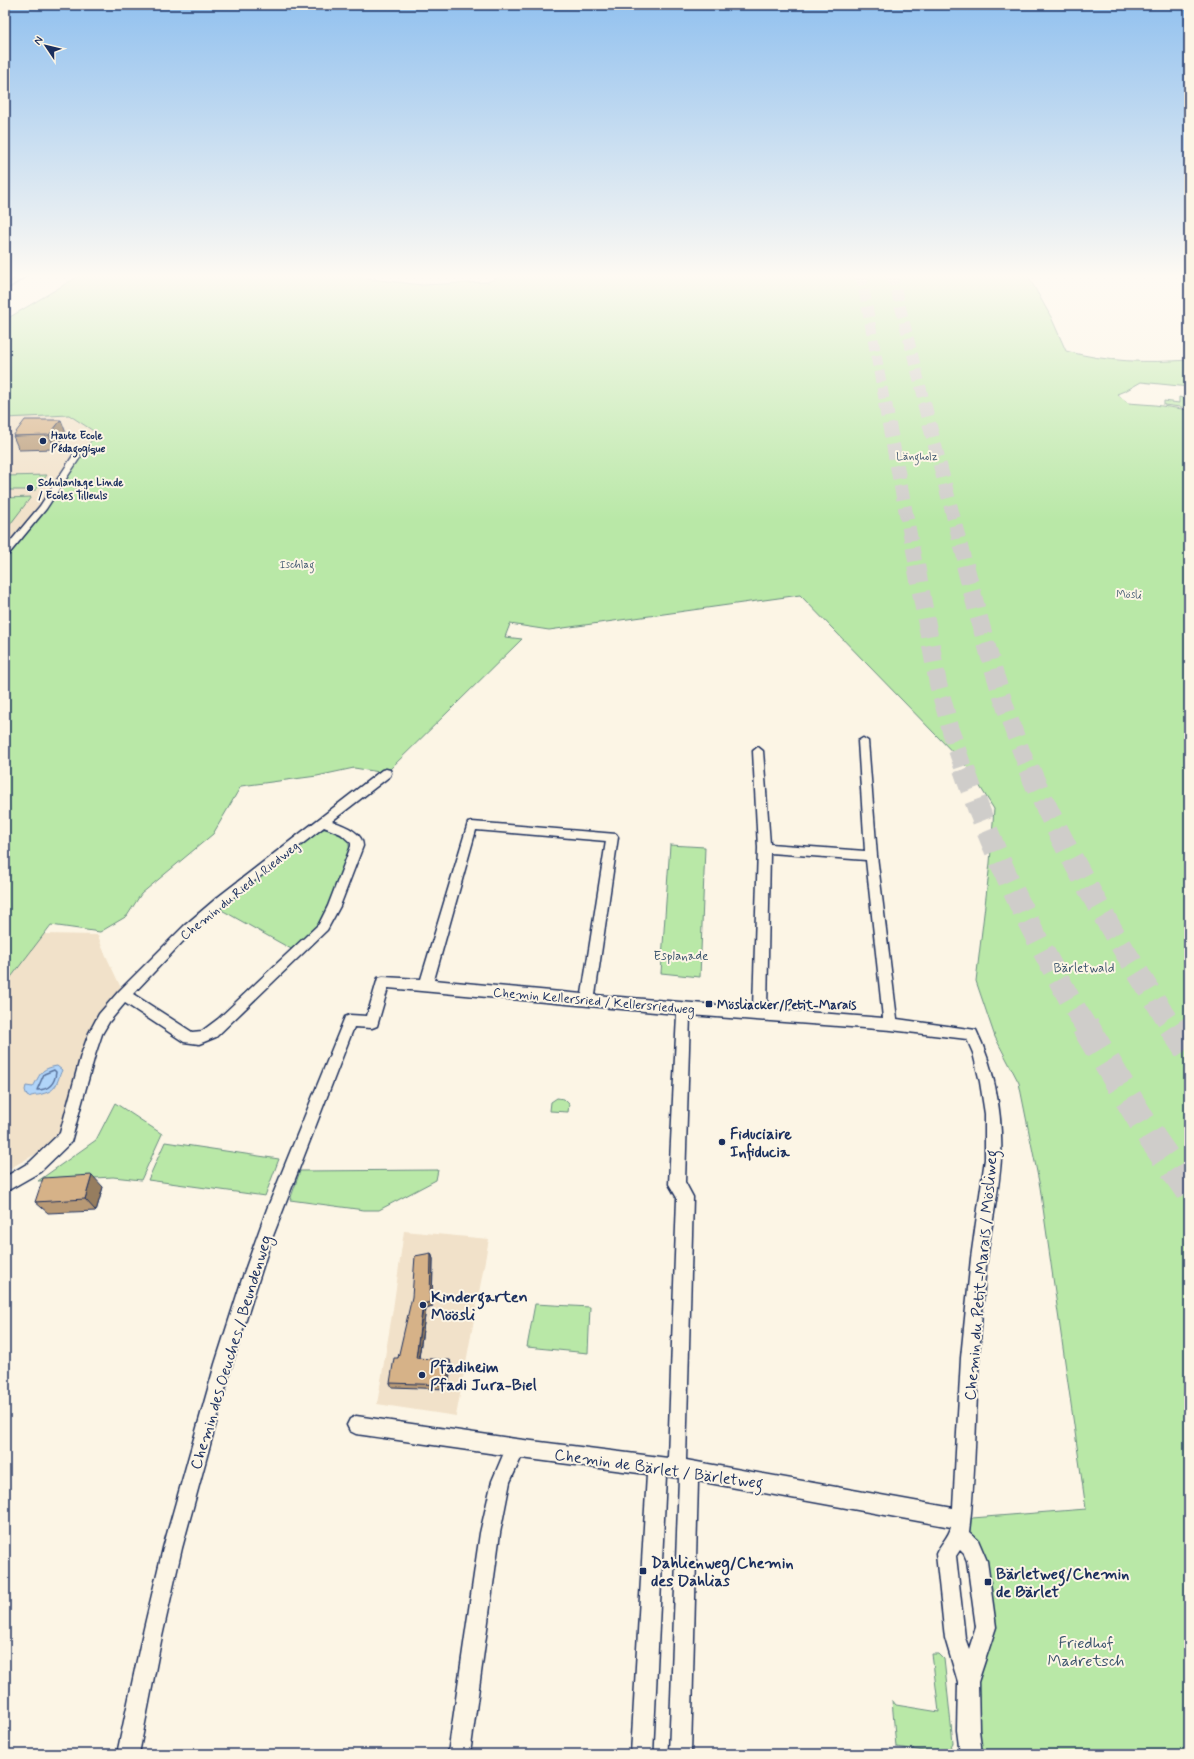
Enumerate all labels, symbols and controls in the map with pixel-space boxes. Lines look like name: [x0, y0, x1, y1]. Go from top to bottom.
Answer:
north arrow: [26, 26, 66, 66]
text: N: [31, 34, 46, 48]
place label: Haute Ecole Pédagogique: [51, 429, 105, 458]
marker: Haute Ecole Pédagogique: [38, 436, 48, 446]
park label: Längholz: [896, 450, 938, 466]
place label: Schulanlage Linde / Ecoles Tilleuls: [38, 476, 124, 503]
marker: Schulanlage Linde / Ecoles Tilleuls: [25, 483, 35, 493]
park label: Ischlag: [280, 558, 314, 574]
park label: Mösli: [1116, 588, 1142, 602]
street label: Chemin du Ried / Riedweg: [177, 838, 303, 944]
park label: Esplanade: [654, 948, 708, 965]
park label: Bärletwald: [1054, 960, 1114, 977]
street label: Chemin Kellersried / Kellersriedweg: [492, 984, 696, 1020]
place label: Mösliacker/Petit-Marais: [717, 997, 856, 1014]
marker: Mösliacker/Petit-Marais: [704, 999, 714, 1009]
place label: Fiduciaire Infiducia: [730, 1124, 792, 1163]
marker: Fiduciaire Infiducia: [717, 1137, 727, 1147]
street label: Chemin du Petit-Marais / Mösliweg: [960, 1149, 1004, 1402]
street label: Chemin des Oeuches / Beundenweg: [186, 1233, 278, 1472]
place label: Kindergarten Möösli: [431, 1287, 528, 1326]
marker: Kindergarten Möösli: [418, 1300, 428, 1310]
place label: Pfadiheim Pfadi Jura-Biel: [430, 1357, 537, 1396]
marker: Pfadiheim Pfadi Jura-Biel: [417, 1370, 427, 1380]
street label: Chemin de Bärlet / Bärletweg: [553, 1444, 765, 1496]
place label: Dahlienweg/Chemin des Dahlias: [651, 1553, 794, 1592]
place label: Bärletweg/Chemin de Bärlet: [996, 1564, 1129, 1603]
marker: Dahlienweg/Chemin des Dahlias: [638, 1566, 648, 1576]
marker: Bärletweg/Chemin de Bärlet: [983, 1577, 993, 1587]
park label: Friedhof Madretsch: [1048, 1633, 1124, 1672]

